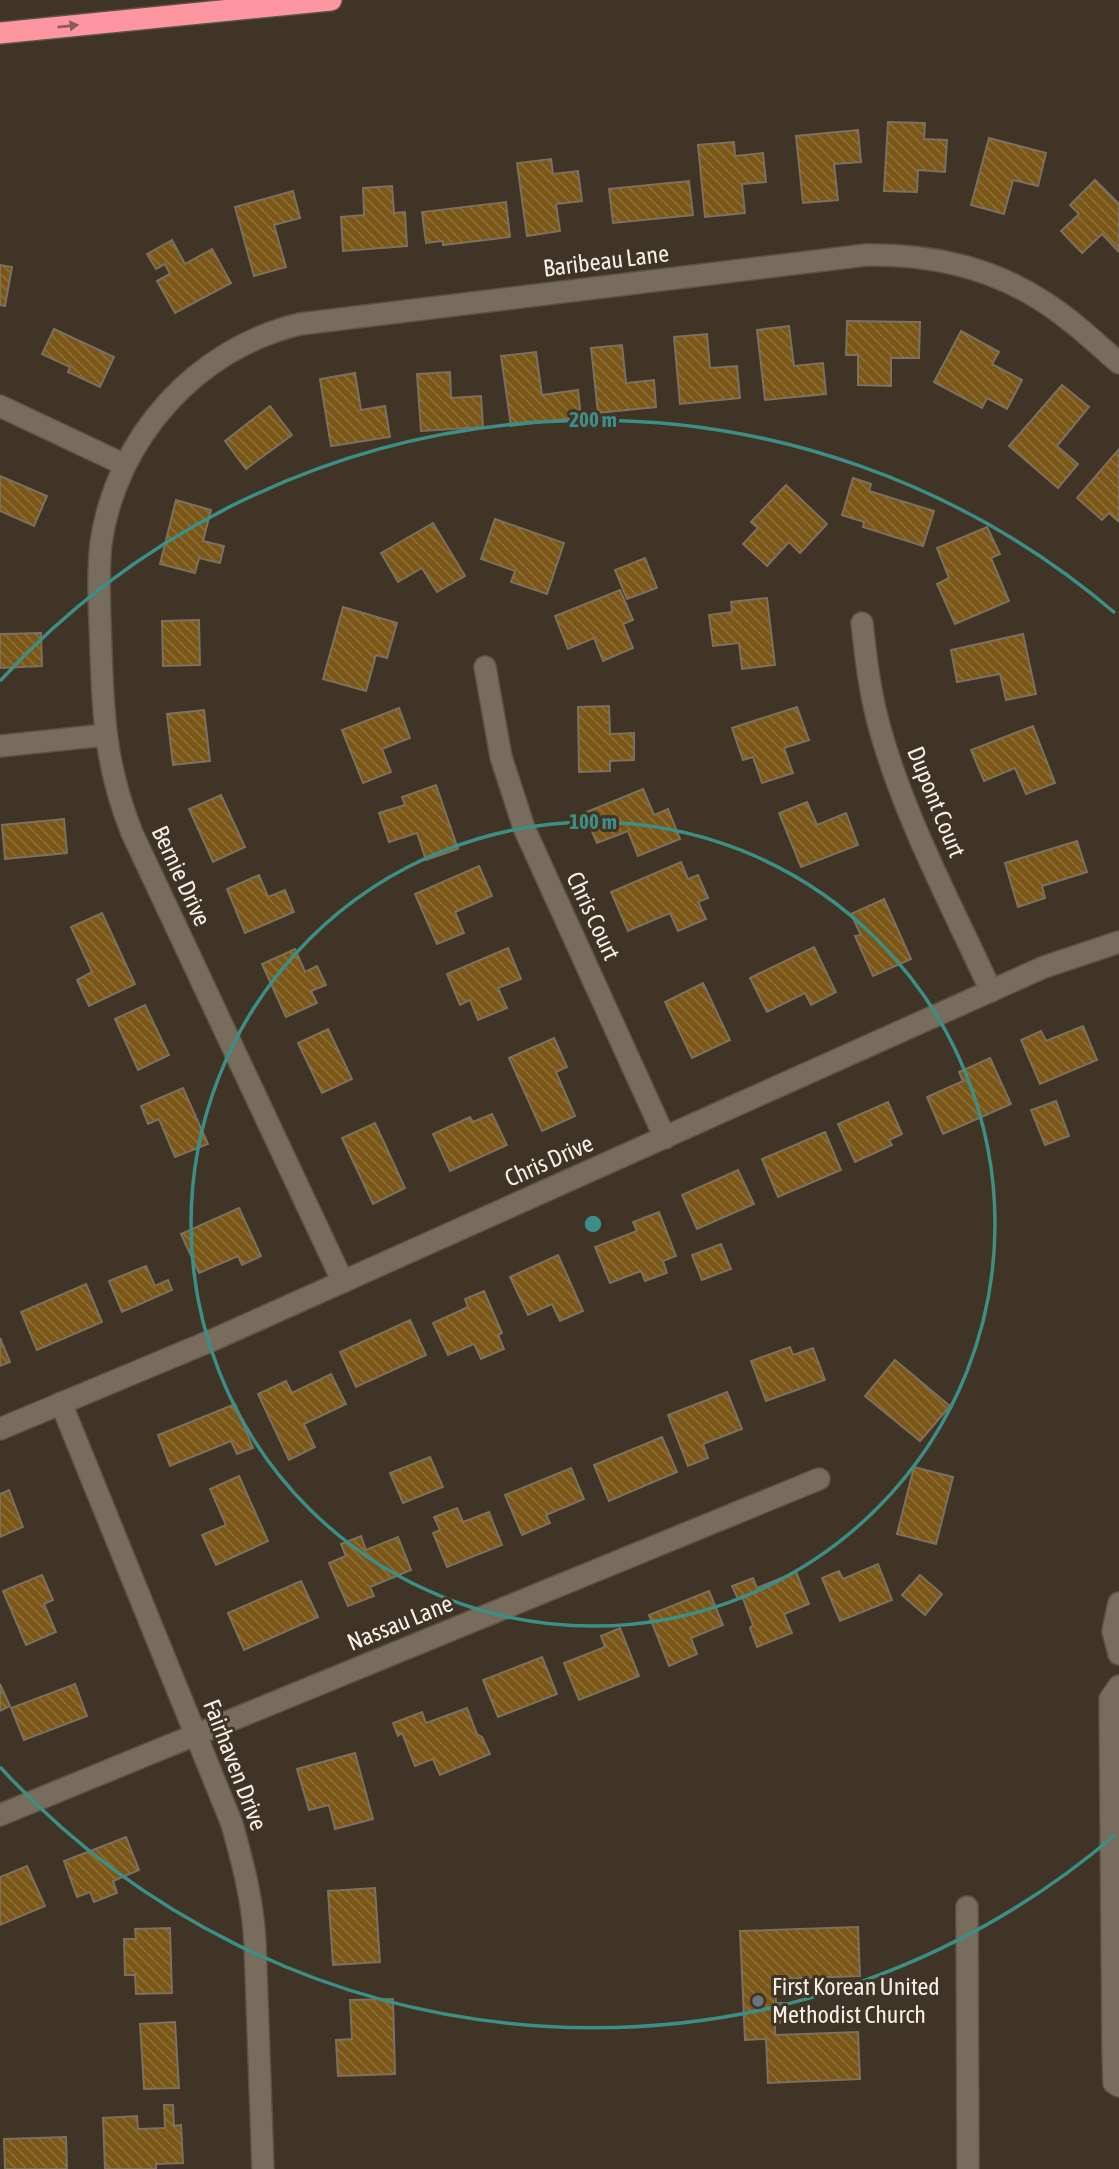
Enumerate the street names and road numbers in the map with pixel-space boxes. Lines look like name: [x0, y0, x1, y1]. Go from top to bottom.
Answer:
street label: Baribeau Lane: [542, 239, 670, 282]
street label: Dupont Court: [902, 743, 971, 861]
street label: Bernie Drive: [147, 821, 216, 930]
street label: Chris Court: [561, 867, 626, 964]
street label: Chris Drive: [501, 1129, 597, 1192]
street label: Nassau Lane: [343, 1589, 456, 1656]
street label: Fairhaven Drive: [198, 1696, 273, 1834]

